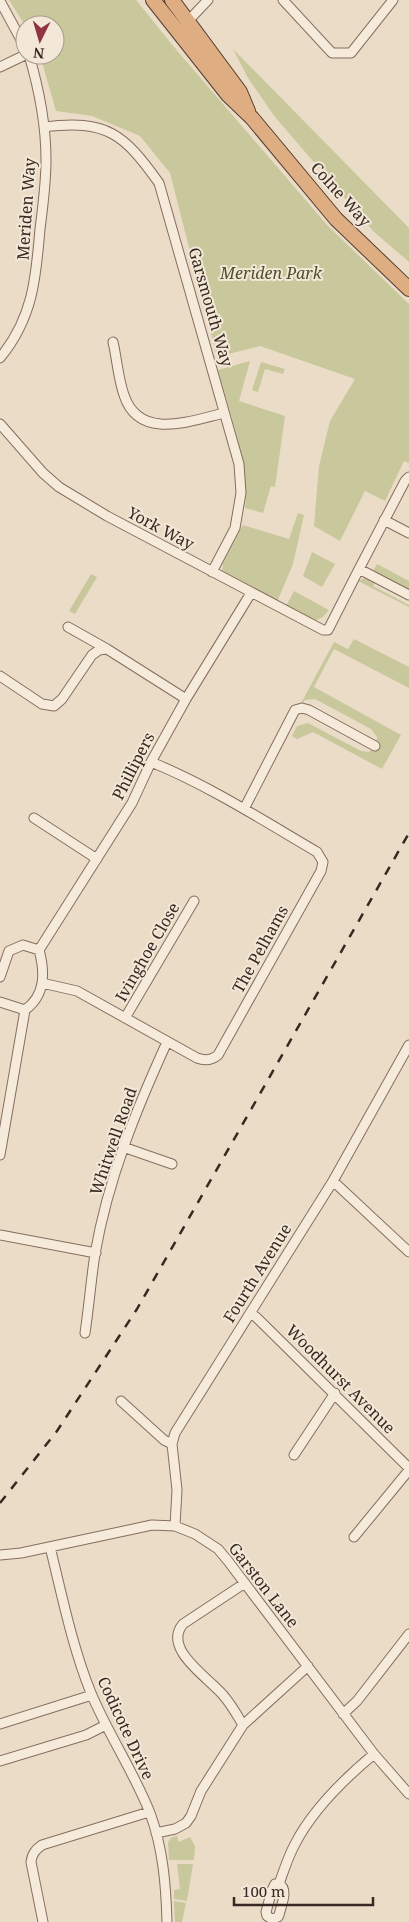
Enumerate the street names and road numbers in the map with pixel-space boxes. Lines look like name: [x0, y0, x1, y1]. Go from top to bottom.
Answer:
street label: Meriden Way: [11, 156, 41, 261]
street label: Colne Way: [306, 157, 377, 232]
street label: Garsmouth Way: [183, 245, 239, 370]
street label: York Way: [123, 501, 199, 555]
street label: Phillipers: [107, 728, 159, 804]
street label: Ivinghoe Close: [110, 898, 184, 1006]
street label: The Pelhams: [227, 901, 293, 997]
street label: Whitwell Road: [84, 1084, 142, 1198]
street label: Fourth Avenue: [218, 1219, 296, 1327]
street label: Woodhurst Avenue: [282, 1320, 400, 1438]
street label: Garston Lane: [224, 1538, 304, 1632]
street label: Codicote Drive: [92, 1673, 160, 1783]

